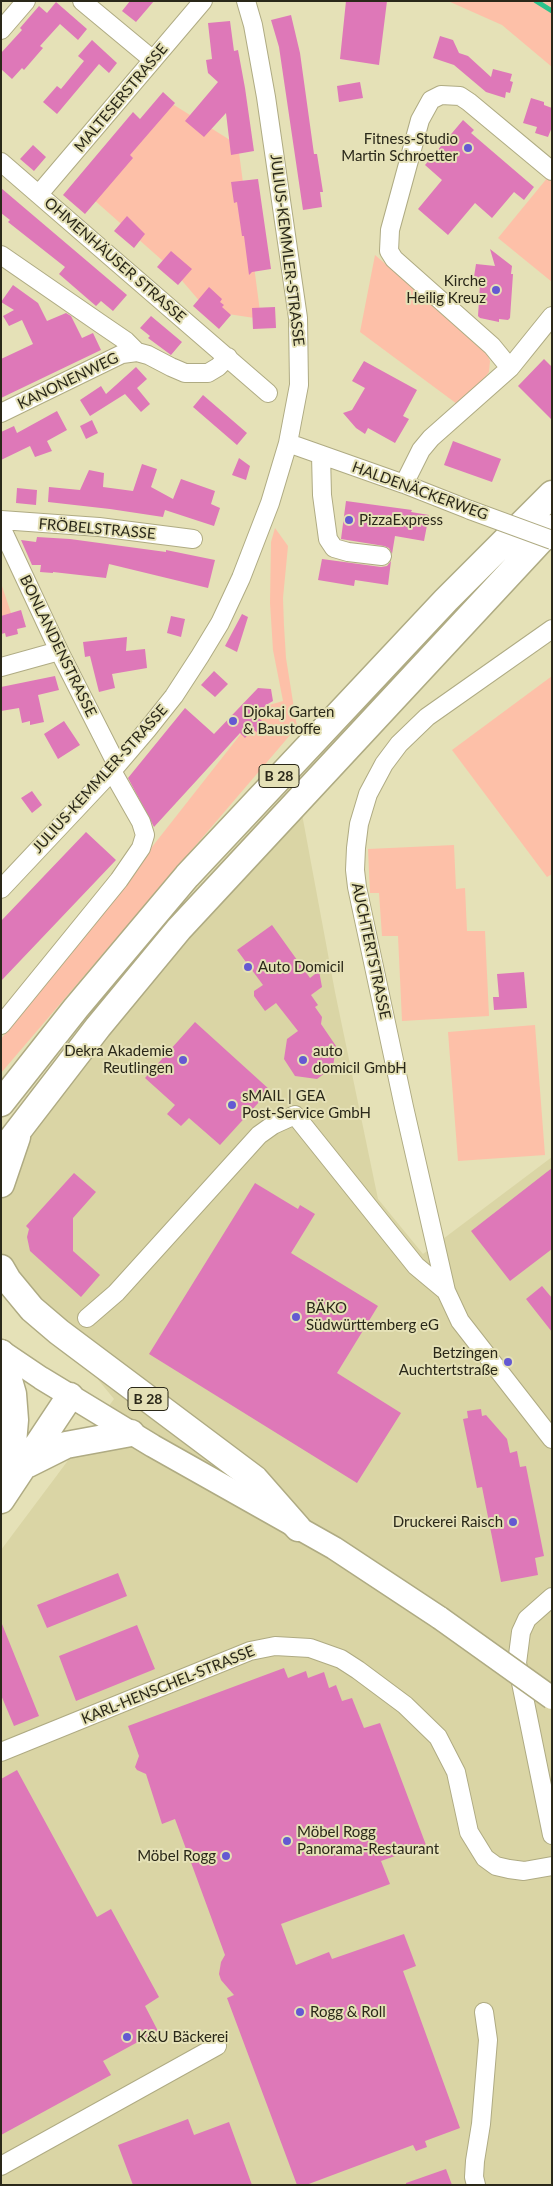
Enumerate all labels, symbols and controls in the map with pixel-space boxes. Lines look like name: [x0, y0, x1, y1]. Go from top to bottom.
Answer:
street label: MALTESERSTRASSE: [71, 40, 171, 156]
place label: Fitness-Studio Martin Schroetter: [341, 130, 458, 165]
marker: Fitness-Studio Martin Schroetter: [462, 142, 474, 154]
street label: JULIUS-KEMMLER-STRASSE: [266, 153, 308, 347]
street label: OHMENHÄUSER STRASSE: [41, 194, 189, 326]
place label: Kirche Heilig Kreuz: [406, 272, 486, 307]
marker: Kirche Heilig Kreuz: [490, 284, 502, 296]
street label: KANONENWEG: [15, 349, 121, 413]
street label: HALDENÄCKERWEG: [350, 458, 490, 524]
place label: PizzaExpress: [359, 511, 443, 529]
marker: PizzaExpress: [343, 514, 355, 526]
street label: FRÖBELSTRASSE: [38, 515, 156, 543]
street label: BONLANDENSTRASSE: [16, 572, 100, 720]
street label: JULIUS-KEMMLER-STRASSE: [29, 701, 171, 857]
place label: Djokaj Garten & Baustoffe: [243, 703, 334, 738]
marker: Djokaj Garten & Baustoffe: [227, 715, 239, 727]
road number: B 28: [259, 764, 299, 788]
street label: AUCHTERTSTRASSE: [348, 881, 394, 1021]
place label: Auto Domicil: [258, 958, 344, 976]
marker: Auto Domicil: [242, 961, 254, 973]
place label: Dekra Akademie Reutlingen: [64, 1042, 173, 1077]
place label: auto domicil GmbH: [313, 1042, 407, 1077]
marker: Dekra Akademie Reutlingen: [177, 1054, 189, 1066]
marker: auto domicil GmbH: [297, 1054, 309, 1066]
place label: sMAIL | GEA Post-Service GmbH: [242, 1087, 371, 1122]
marker: sMAIL | GEA Post-Service GmbH: [226, 1099, 238, 1111]
place label: BÄKO Südwürttemberg eG: [306, 1299, 439, 1334]
marker: BÄKO Südwürttemberg eG: [290, 1311, 302, 1323]
place label: Betzingen Auchtertstraße: [399, 1344, 498, 1379]
marker: Betzingen Auchtertstraße: [502, 1356, 514, 1368]
road number: B 28: [128, 1388, 168, 1410]
place label: Druckerei Raisch: [393, 1513, 503, 1531]
marker: Druckerei Raisch: [507, 1516, 519, 1528]
street label: KARL-HENSCHEL-STRASSE: [79, 1642, 257, 1728]
place label: Möbel Rogg Panorama-Restaurant: [297, 1823, 439, 1858]
marker: Möbel Rogg Panorama-Restaurant: [281, 1835, 293, 1847]
place label: Möbel Rogg: [137, 1847, 216, 1865]
marker: Möbel Rogg: [220, 1850, 232, 1862]
place label: Rogg & Roll: [310, 2003, 386, 2021]
marker: Rogg & Roll: [294, 2006, 306, 2018]
place label: K&U Bäckerei: [137, 2028, 228, 2046]
marker: K&U Bäckerei: [121, 2031, 133, 2043]

